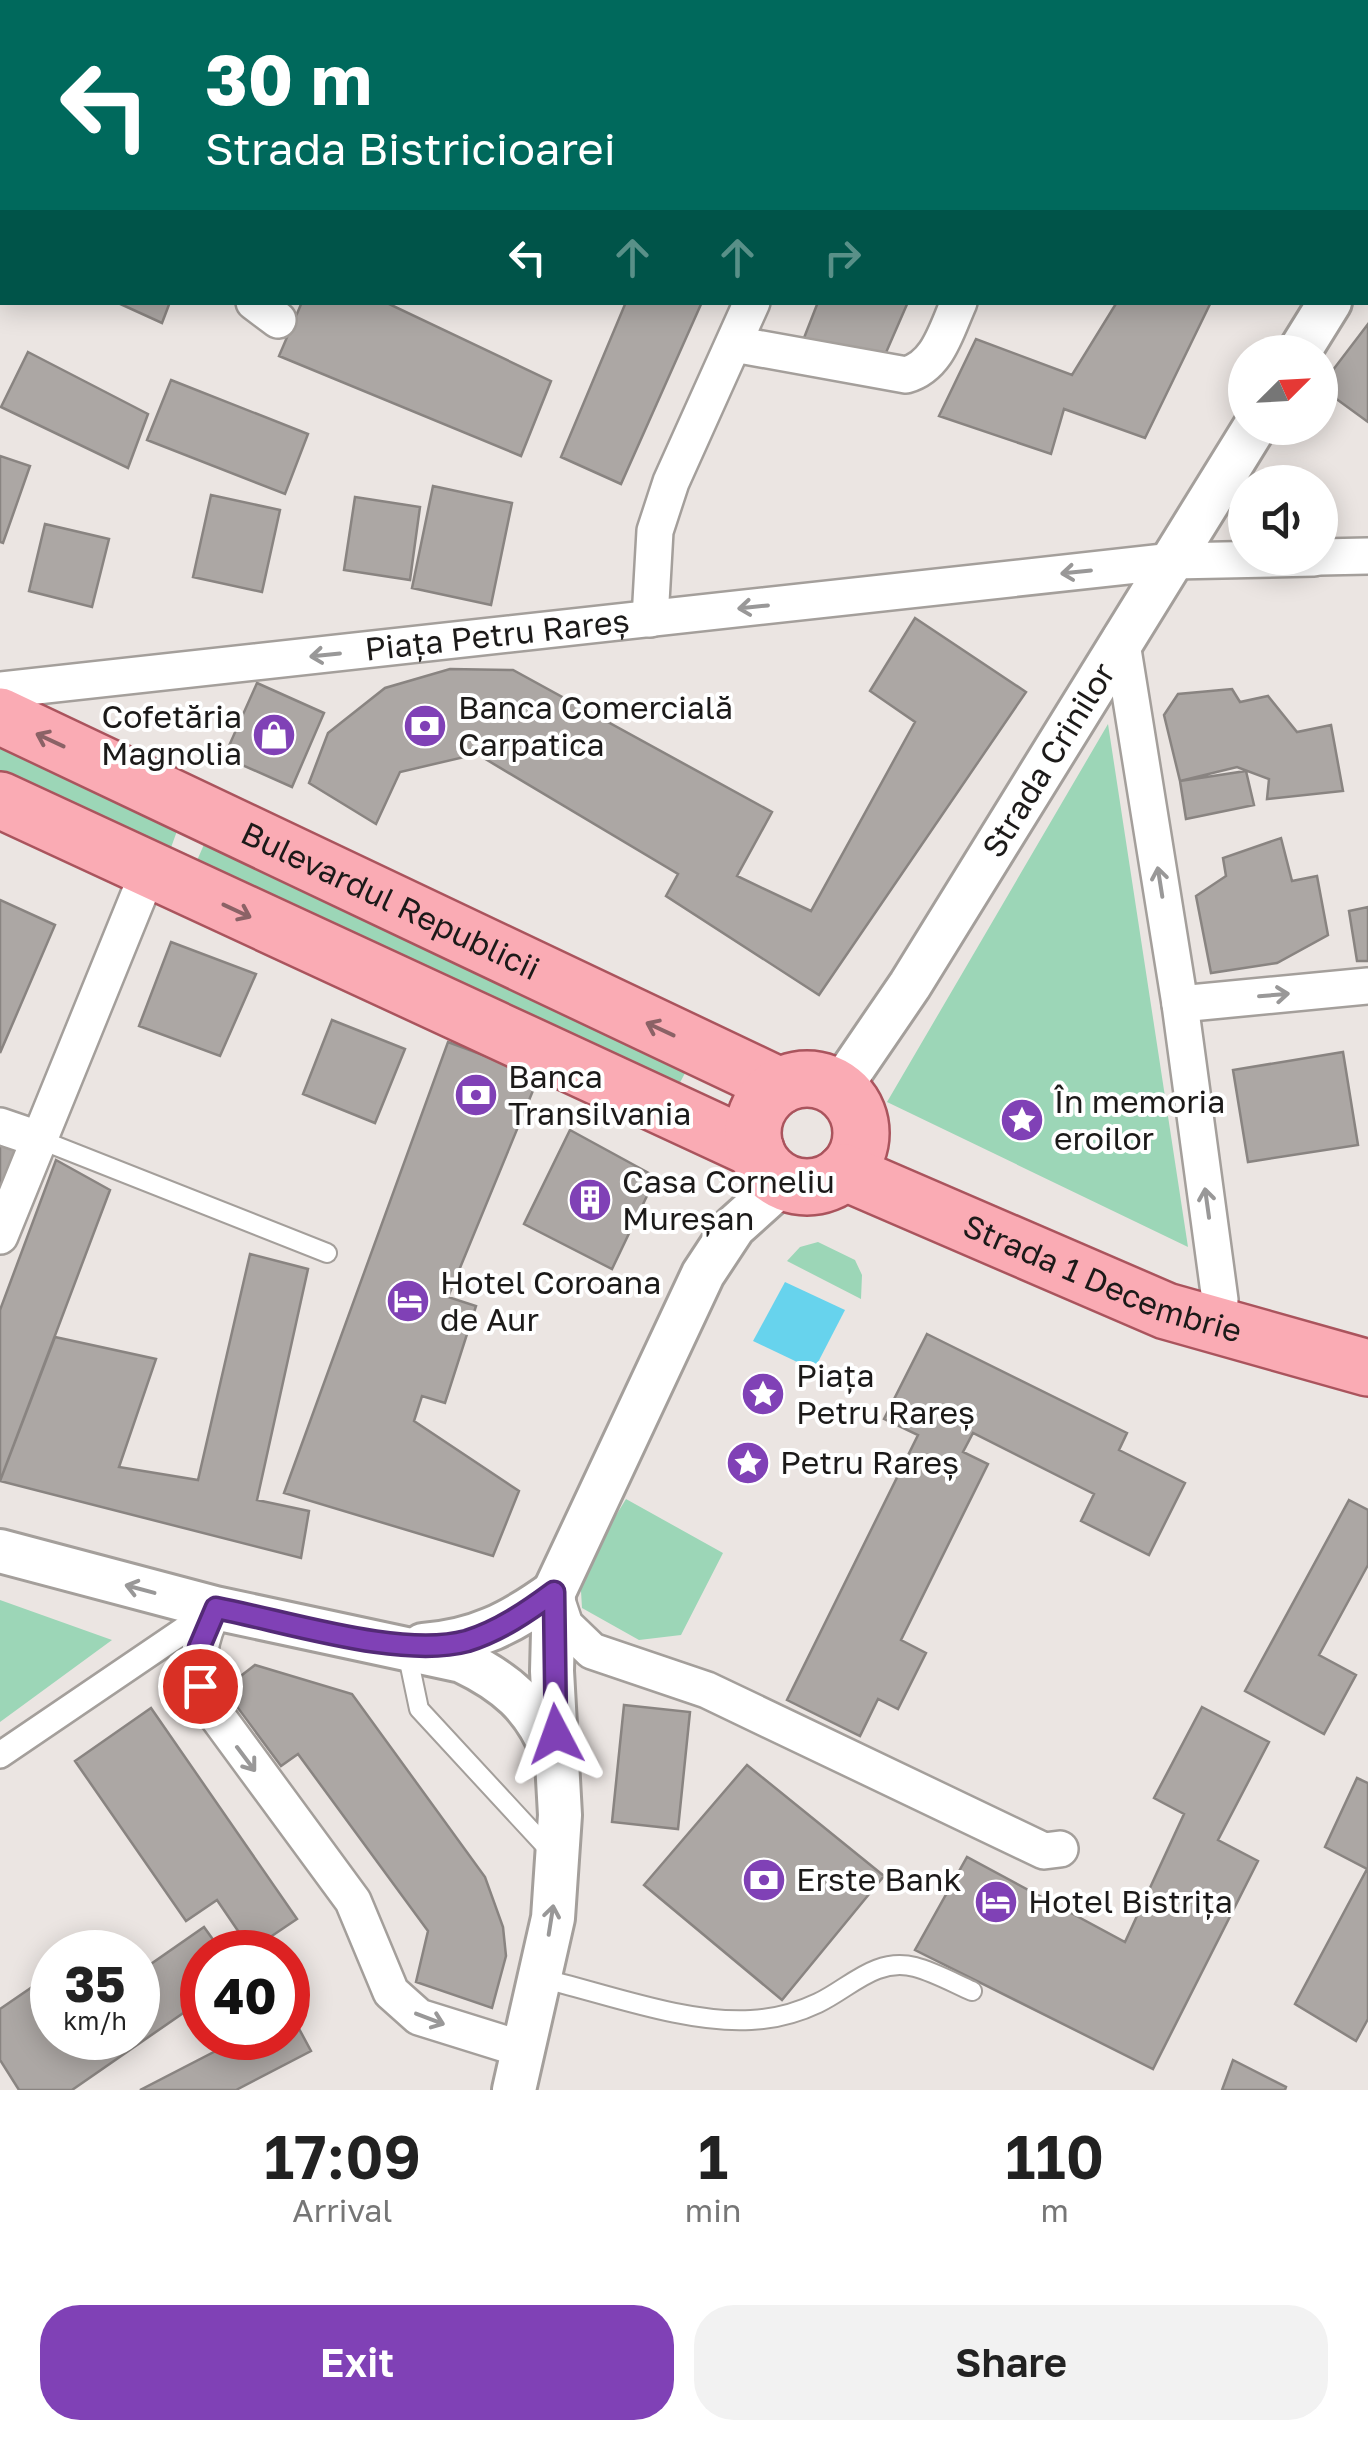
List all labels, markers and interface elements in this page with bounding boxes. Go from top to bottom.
text: 30 m [205,36,372,120]
icon: left [40,40,170,170]
text: Strada Bistricioarei [205,121,616,175]
icon: left [500,230,555,285]
icon: ahead [605,230,660,285]
icon: ahead [710,230,765,285]
icon: right [815,230,870,285]
north arrow [1228,335,1338,445]
map controls [1228,335,1338,575]
button: sound [1228,465,1338,575]
one-way arrow [1060,563,1092,582]
one-way arrow [737,598,769,617]
street label: Piața Petru Rareș [363,601,631,668]
one-way arrow [310,646,342,665]
street label: Strada Crinilor [974,656,1122,864]
place label: Banca Comercială Carpatica [458,688,733,763]
place label: Cofetăria Magnolia [101,697,242,772]
bank icon: Banca Comercială Carpatica [402,703,448,749]
shop icon: Cofetăria Magnolia [251,712,297,758]
one-way arrow [36,729,66,748]
street label: Bulevardul Republicii [236,813,546,987]
one-way arrow [1151,866,1169,898]
one-way arrow [222,903,252,921]
one-way arrow [1258,985,1290,1004]
one-way arrow [646,1019,676,1038]
place label: Banca Transilvania [508,1057,691,1132]
bank icon: Banca Transilvania [453,1072,499,1118]
place label: În memoria eroilor [1053,1082,1225,1157]
place icon: În memoria eroilor [999,1097,1045,1143]
place label: Casa Corneliu Mureșan [622,1162,835,1237]
building icon: Casa Corneliu Mureșan [567,1177,613,1223]
one-way arrow [1197,1188,1215,1220]
street label: Strada 1 Decembrie [958,1206,1246,1349]
place label: Hotel Coroana de Aur [440,1263,661,1338]
hotel icon: Hotel Coroana de Aur [385,1278,431,1324]
place label: Piața Petru Rareș [796,1356,975,1431]
place icon: Piața Petru Rareș [740,1371,786,1417]
place icon: Petru Rareș [725,1440,771,1486]
place label: Petru Rareș [780,1443,959,1481]
one-way arrow [125,1578,156,1597]
pin [158,1644,243,1729]
icon: arrive [173,1659,228,1714]
position arrow [504,1682,608,1786]
one-way arrow [236,1745,257,1772]
bank icon: Erste Bank [741,1857,787,1903]
place label: Erste Bank [796,1860,962,1898]
hotel icon: Hotel Bistrița [973,1879,1019,1925]
place label: Hotel Bistrița [1028,1882,1233,1920]
one-way arrow [543,1904,561,1937]
speed limit sign: 40 [180,1930,310,2060]
text: 35 [64,1953,125,2013]
text: km/h [63,2005,127,2036]
one-way arrow [413,2011,444,2029]
text: 17:09 [264,2120,421,2192]
text: 1 [698,2120,728,2192]
text: 110 [1005,2120,1104,2192]
text: Arrival [292,2191,393,2229]
text: min [685,2191,741,2229]
text: m [1041,2191,1069,2229]
button: Exit [40,2305,674,2420]
button: Share [694,2305,1328,2420]

